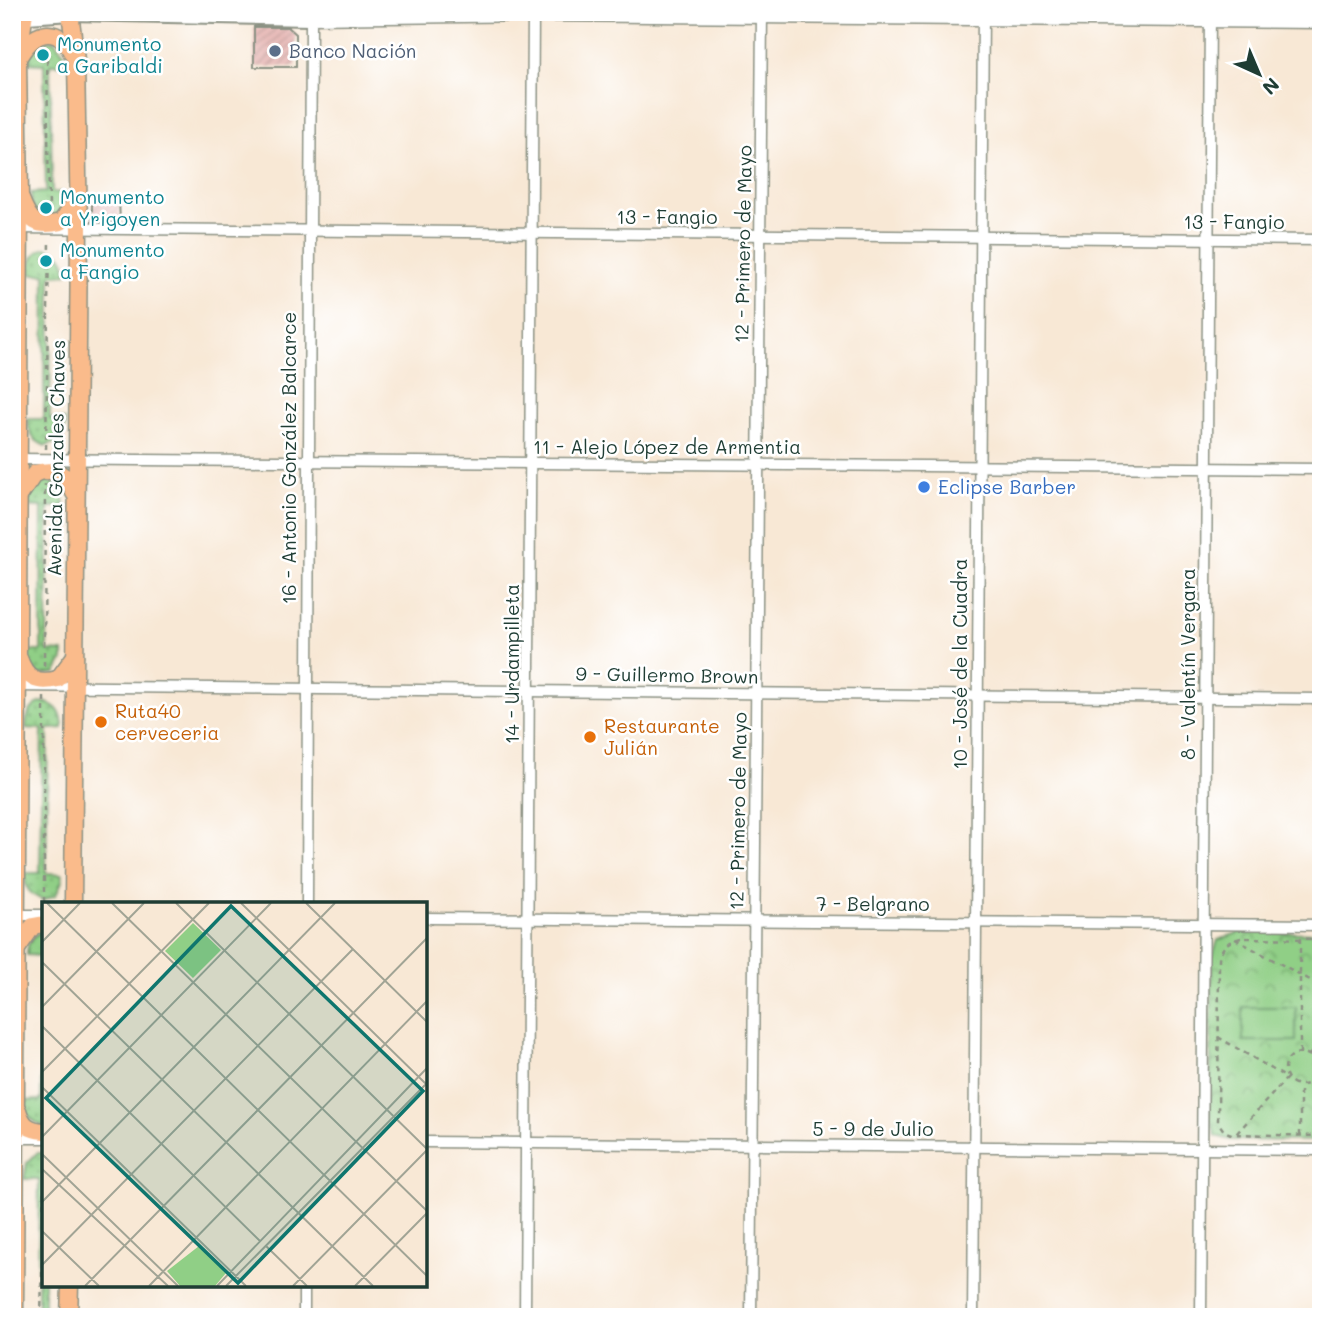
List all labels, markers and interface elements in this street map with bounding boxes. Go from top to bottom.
place label: Monumento a Garibaldi [57,31,163,78]
place label: Banco Nación [289,38,416,63]
north arrow [1224,38,1294,108]
marker: Banco Nación [267,43,283,59]
marker: Monumento a Garibaldi [35,47,51,63]
text: N [1257,73,1285,101]
street label: 12 - Primero de Mayo [728,145,757,343]
place label: Monumento a Yrigoyen [60,184,164,231]
marker: Monumento a Yrigoyen [38,200,54,216]
street label: 13 - Fangio [617,204,717,229]
street label: 13 - Fangio [1184,209,1284,234]
place label: Monumento a Fangio [60,237,164,284]
marker: Monumento a Fangio [38,253,54,269]
street label: 16 - Antonio González Balcarce [276,312,301,604]
street label: Avenida Gonzales Chaves [41,339,70,577]
street label: 11 - Alejo López de Armentia [533,434,801,459]
place label: Eclipse Barber [938,474,1076,499]
marker: Eclipse Barber [916,479,932,495]
street label: 10 - José de la Cuadra [947,559,972,769]
street label: 8 - Valentín Vergara [1175,568,1200,760]
street label: 14 - Urdampilleta [499,584,524,744]
street label: 9 - Guillermo Brown [575,660,759,689]
place label: Ruta40 cerveceria [115,698,219,745]
street label: 12 - Primero de Mayo [723,712,752,910]
place label: Restaurante Julián [604,713,720,760]
marker: Ruta40 cerveceria [93,714,109,730]
marker: Restaurante Julián [582,729,598,745]
street label: 7 - Belgrano [816,891,930,916]
inset map [42,902,427,1287]
street label: 5 - 9 de Julio [812,1116,934,1141]

